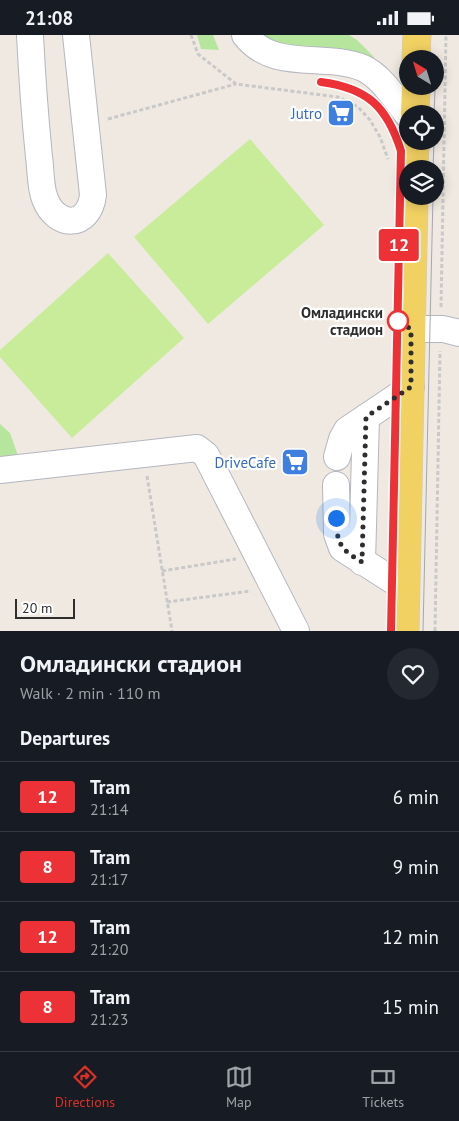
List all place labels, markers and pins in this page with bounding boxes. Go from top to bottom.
supermarket icon: Jutro [326,98,356,128]
place label: Jutro [290,104,322,123]
place label: Омладински стадион [301,303,383,339]
marker: Омладински стадион [387,310,409,332]
supermarket icon: DriveCafe [280,447,310,477]
place label: DriveCafe [214,453,276,472]

